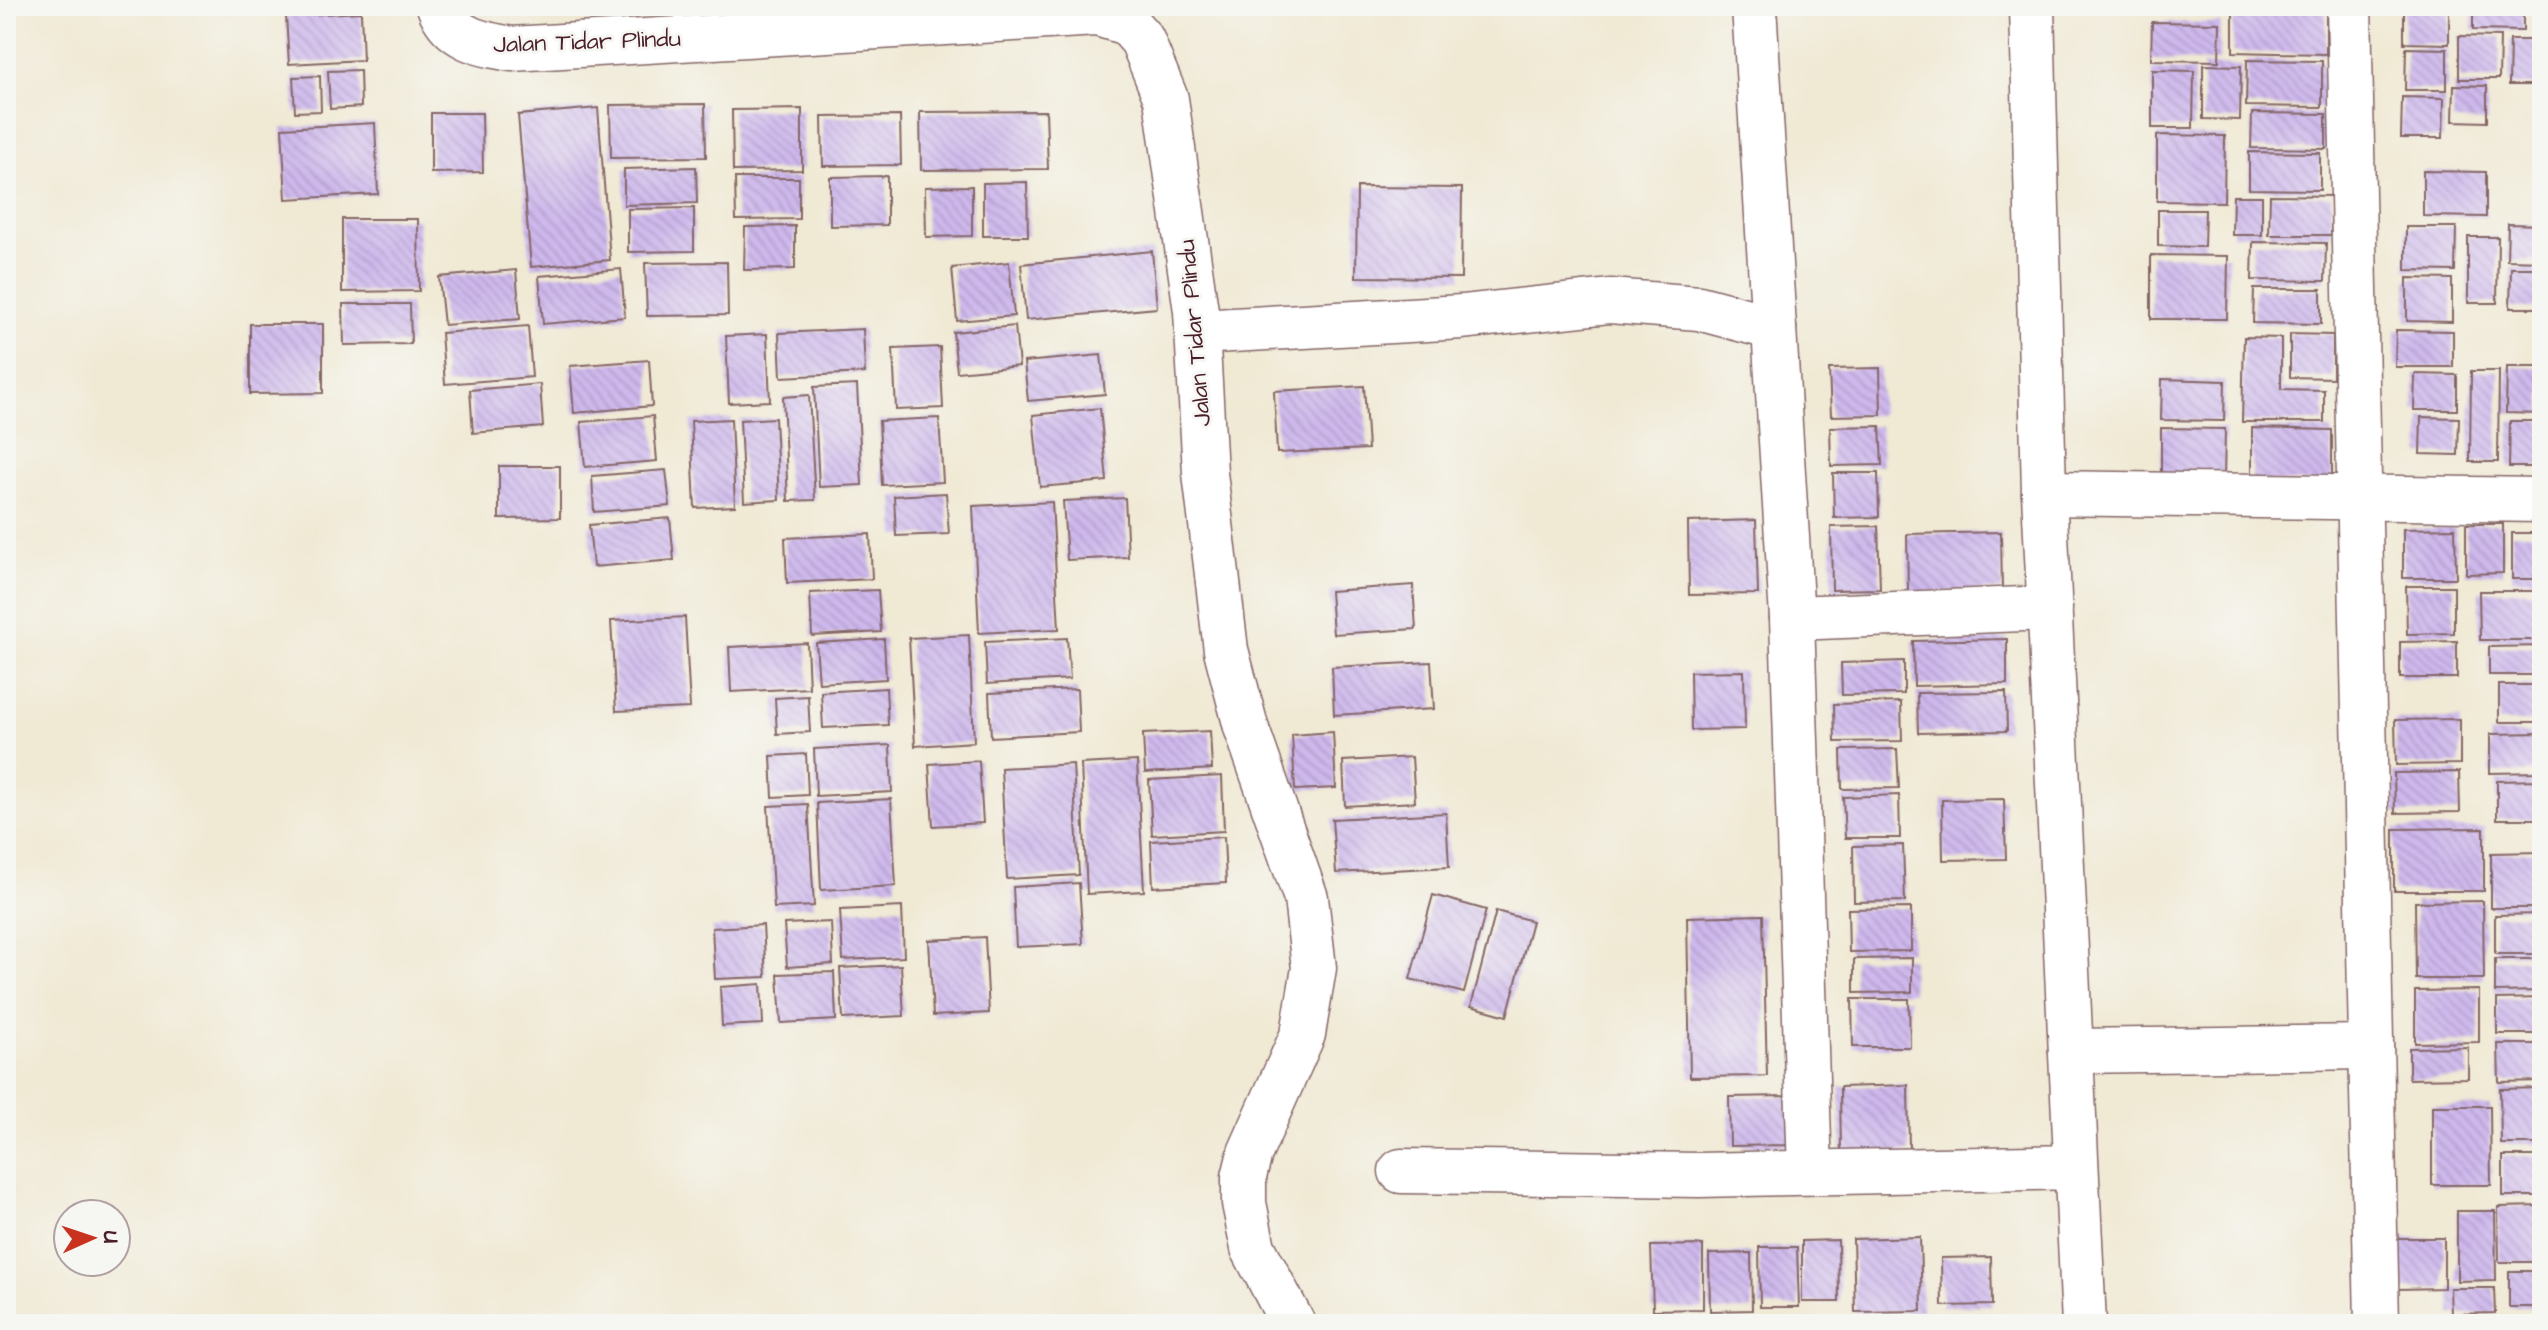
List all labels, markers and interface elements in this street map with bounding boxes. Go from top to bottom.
street label: Jalan Tidar Plindu [493,22,681,62]
street label: Jalan Tidar Plindu [1170,238,1220,428]
north arrow [52,1198,132,1278]
text: U [95,1230,126,1244]

